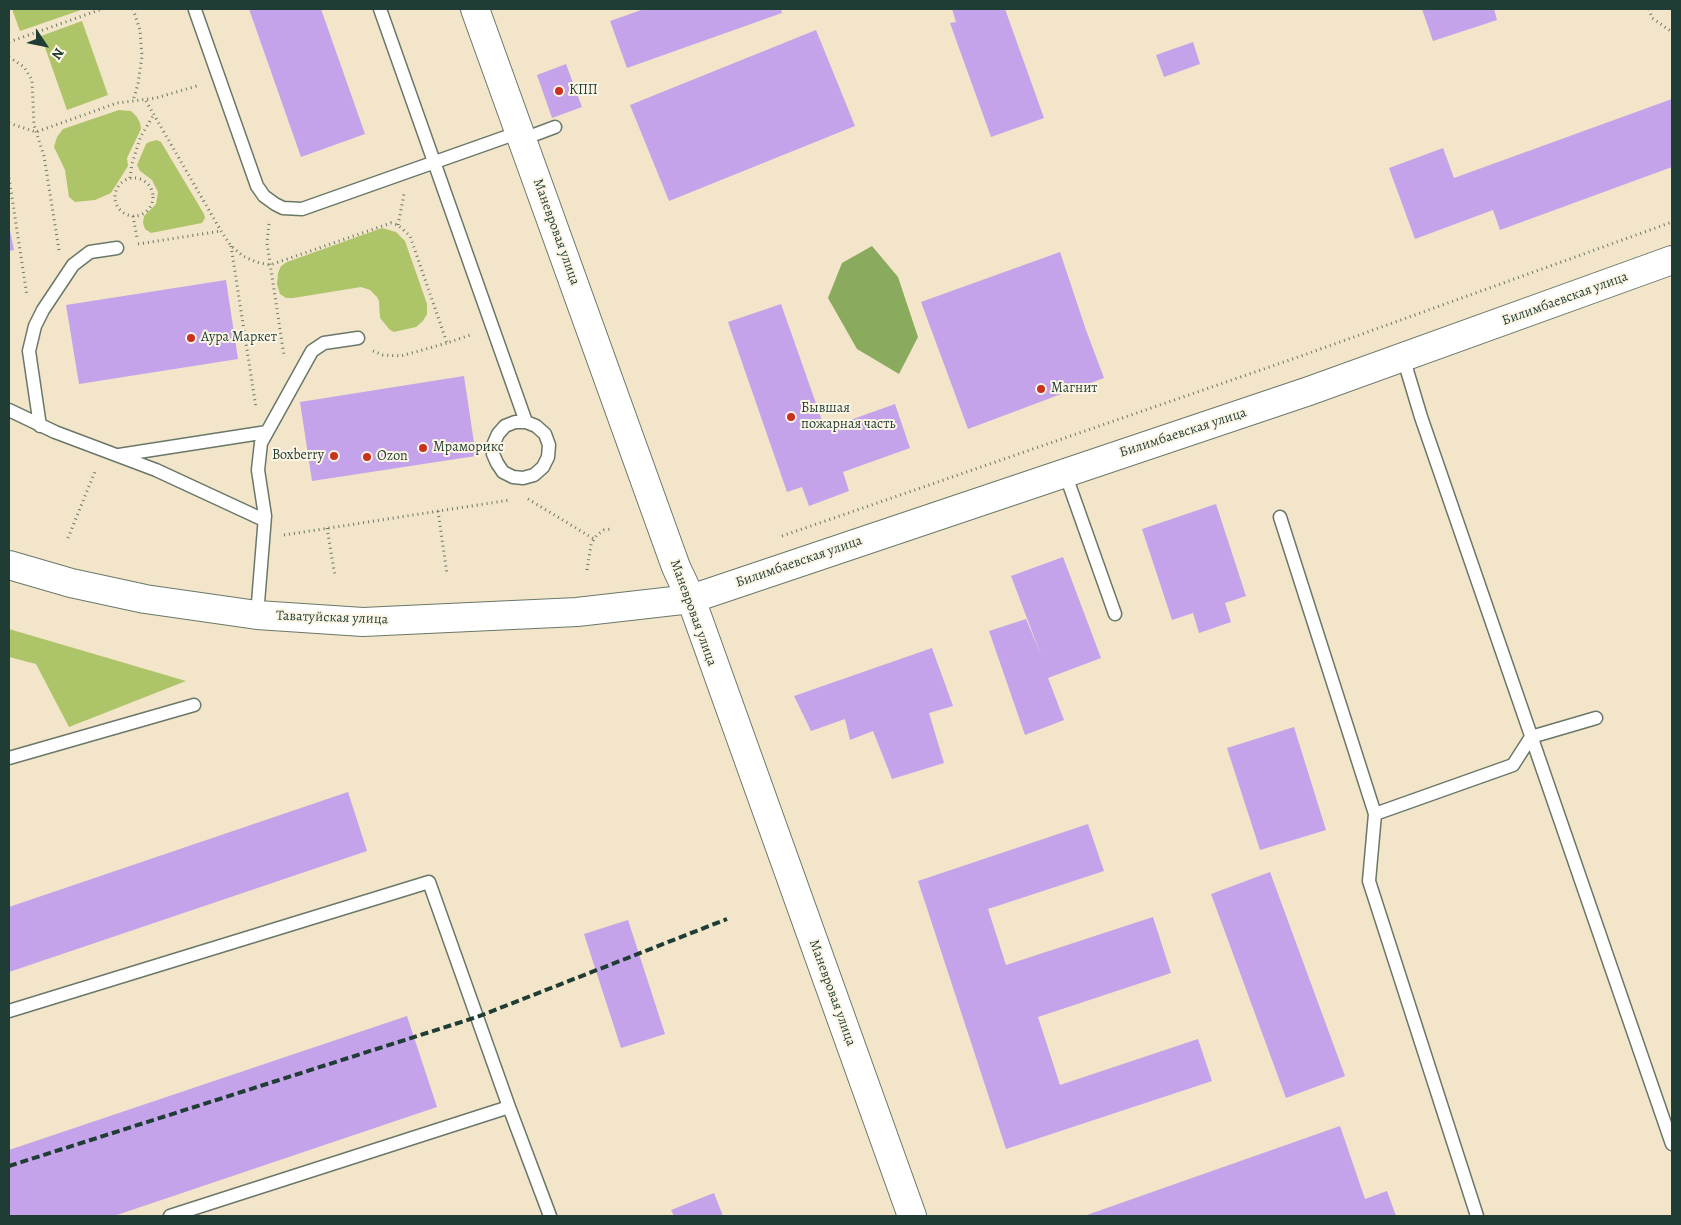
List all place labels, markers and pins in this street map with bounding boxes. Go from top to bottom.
place label: КПП [569,83,598,99]
marker: КПП [553,85,565,97]
place label: Аура Маркет [201,330,277,346]
marker: Аура Маркет [185,332,197,344]
place label: Магнит [1051,381,1098,397]
marker: Магнит [1035,383,1047,395]
place label: Бывшая пожарная часть [801,401,896,434]
marker: Бывшая пожарная часть [785,411,797,423]
place label: Мраморикс [433,440,504,456]
marker: Мраморикс [417,442,429,454]
place label: Boxberry [272,448,324,464]
place label: Ozon [377,449,408,465]
marker: Boxberry [328,450,340,462]
marker: Ozon [361,451,373,463]

